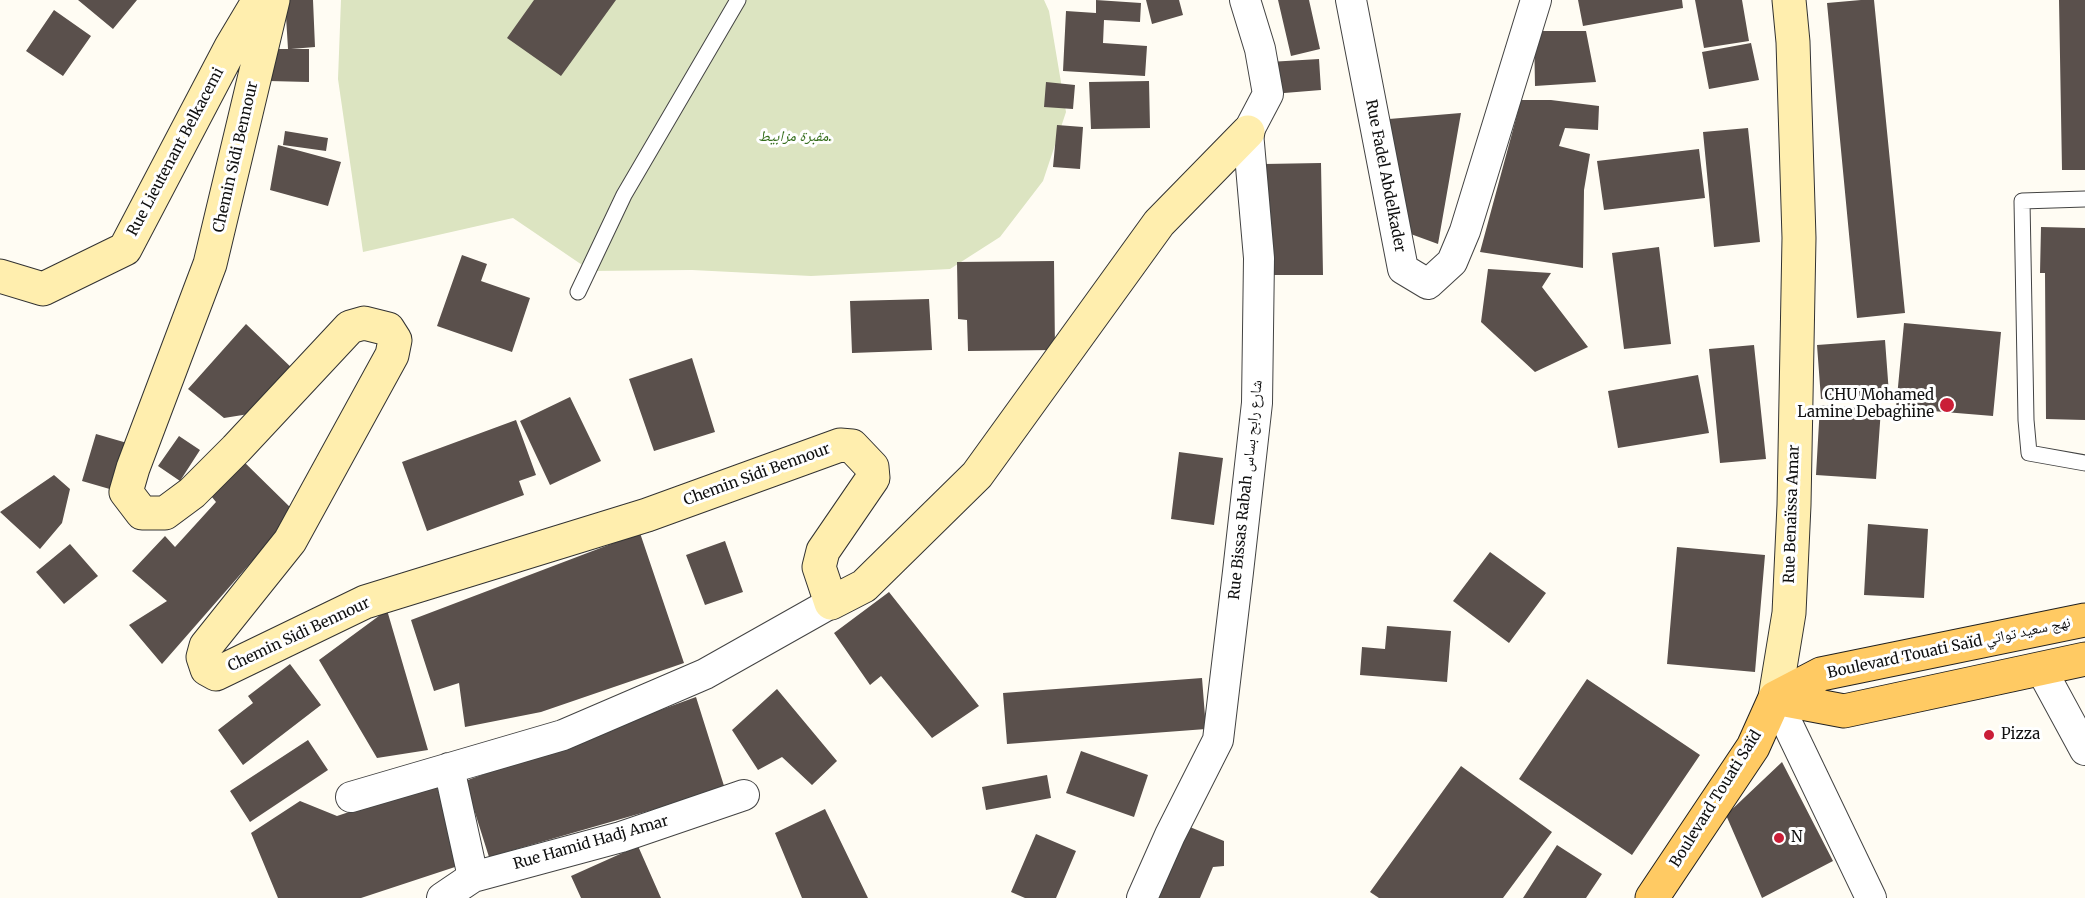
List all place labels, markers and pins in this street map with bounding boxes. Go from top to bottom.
place label: CHU Mohamed Lamine Debaghine [1797,387,1934,422]
marker: CHU Mohamed Lamine Debaghine [1938,396,1956,414]
place label: Pizza [2001,726,2040,744]
marker: Pizza [1982,728,1996,742]
place label: N [1791,829,1803,847]
marker: N [1772,831,1786,845]

